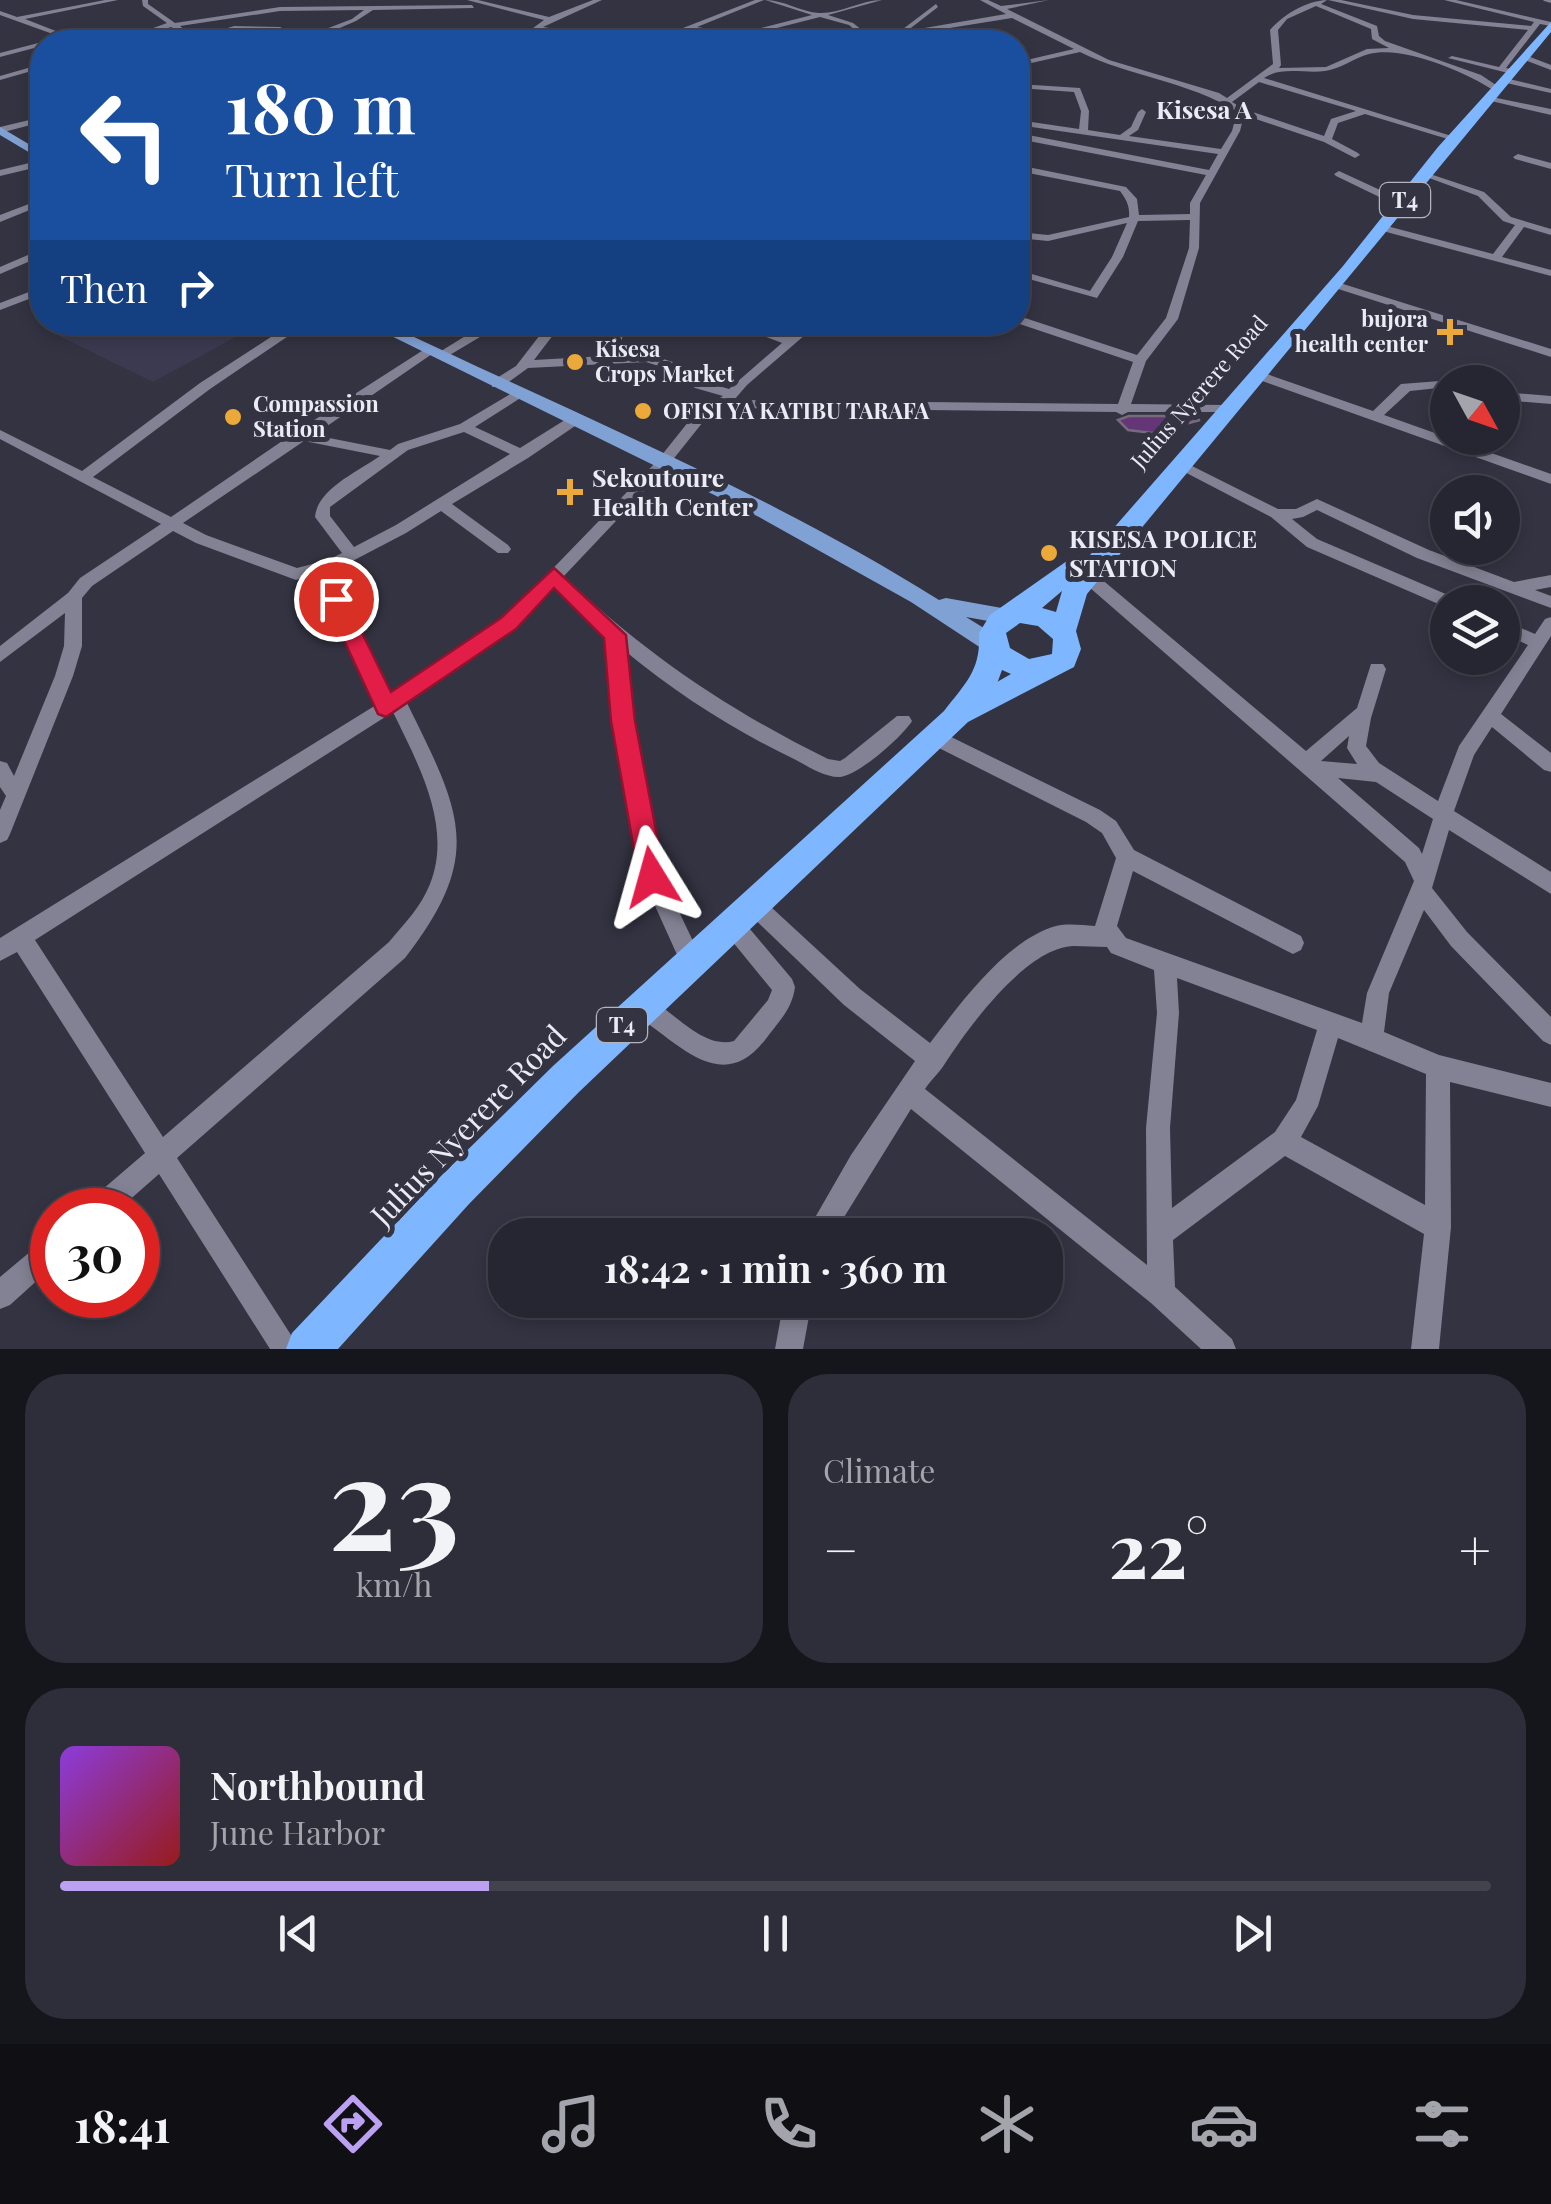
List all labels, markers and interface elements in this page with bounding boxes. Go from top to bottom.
text: 180 m [225,58,416,152]
icon: left [60,70,190,200]
district label: Kisesa A [1156,92,1252,125]
text: Turn left [225,148,399,208]
road number: T4 [1380,183,1430,217]
icon: right [168,260,223,315]
text: Then [60,262,148,313]
place label: bujora health center [1295,303,1429,358]
street label: Julius Nyerere Road [1123,308,1273,475]
marker: bujora health center [1437,319,1463,345]
place label: Kisesa Crops Market [595,333,734,388]
marker: Kisesa Crops Market [564,351,586,373]
north arrow [1430,365,1520,455]
map controls [1430,365,1520,675]
place label: Compassion Station [253,388,379,443]
place label: OFISI YA KATIBU TARAFA [663,395,930,425]
marker: OFISI YA KATIBU TARAFA [632,400,654,422]
marker: Compassion Station [222,406,244,428]
place label: Sekoutoure Health Center [592,460,753,522]
button: sound [1430,475,1520,565]
marker: Sekoutoure Health Center [557,479,583,505]
place label: KISESA POLICE STATION [1069,521,1257,583]
marker: KISESA POLICE STATION [1038,542,1060,564]
pin [294,557,379,642]
icon: arrive [309,572,364,627]
button: layers [1430,585,1520,675]
position arrow [600,825,704,929]
road number: T4 [597,1008,647,1042]
street label: Julius Nyerere Road [360,1015,574,1235]
speed limit sign: 30 [30,1188,160,1318]
text: 18:42 · 1 min · 360 m [604,1242,947,1293]
text: 23 [328,1410,460,1584]
text: Climate [823,1448,935,1491]
text: 22° [1109,1497,1209,1597]
text: − [823,1511,859,1585]
text: + [1459,1511,1491,1585]
text: km/h [356,1562,432,1605]
text: Northbound [210,1759,425,1810]
text: June Harbor [210,1810,385,1853]
icon: previous [271,1906,326,1961]
icon: pause [748,1906,803,1961]
icon: next [1225,1906,1280,1961]
icon: directions [318,2089,388,2159]
icon: music [536,2089,606,2159]
icon: phone [754,2089,824,2159]
icon: climate [972,2089,1042,2159]
icon: car [1189,2089,1259,2159]
icon: filters [1407,2089,1477,2159]
text: 18:41 [74,2094,170,2154]

